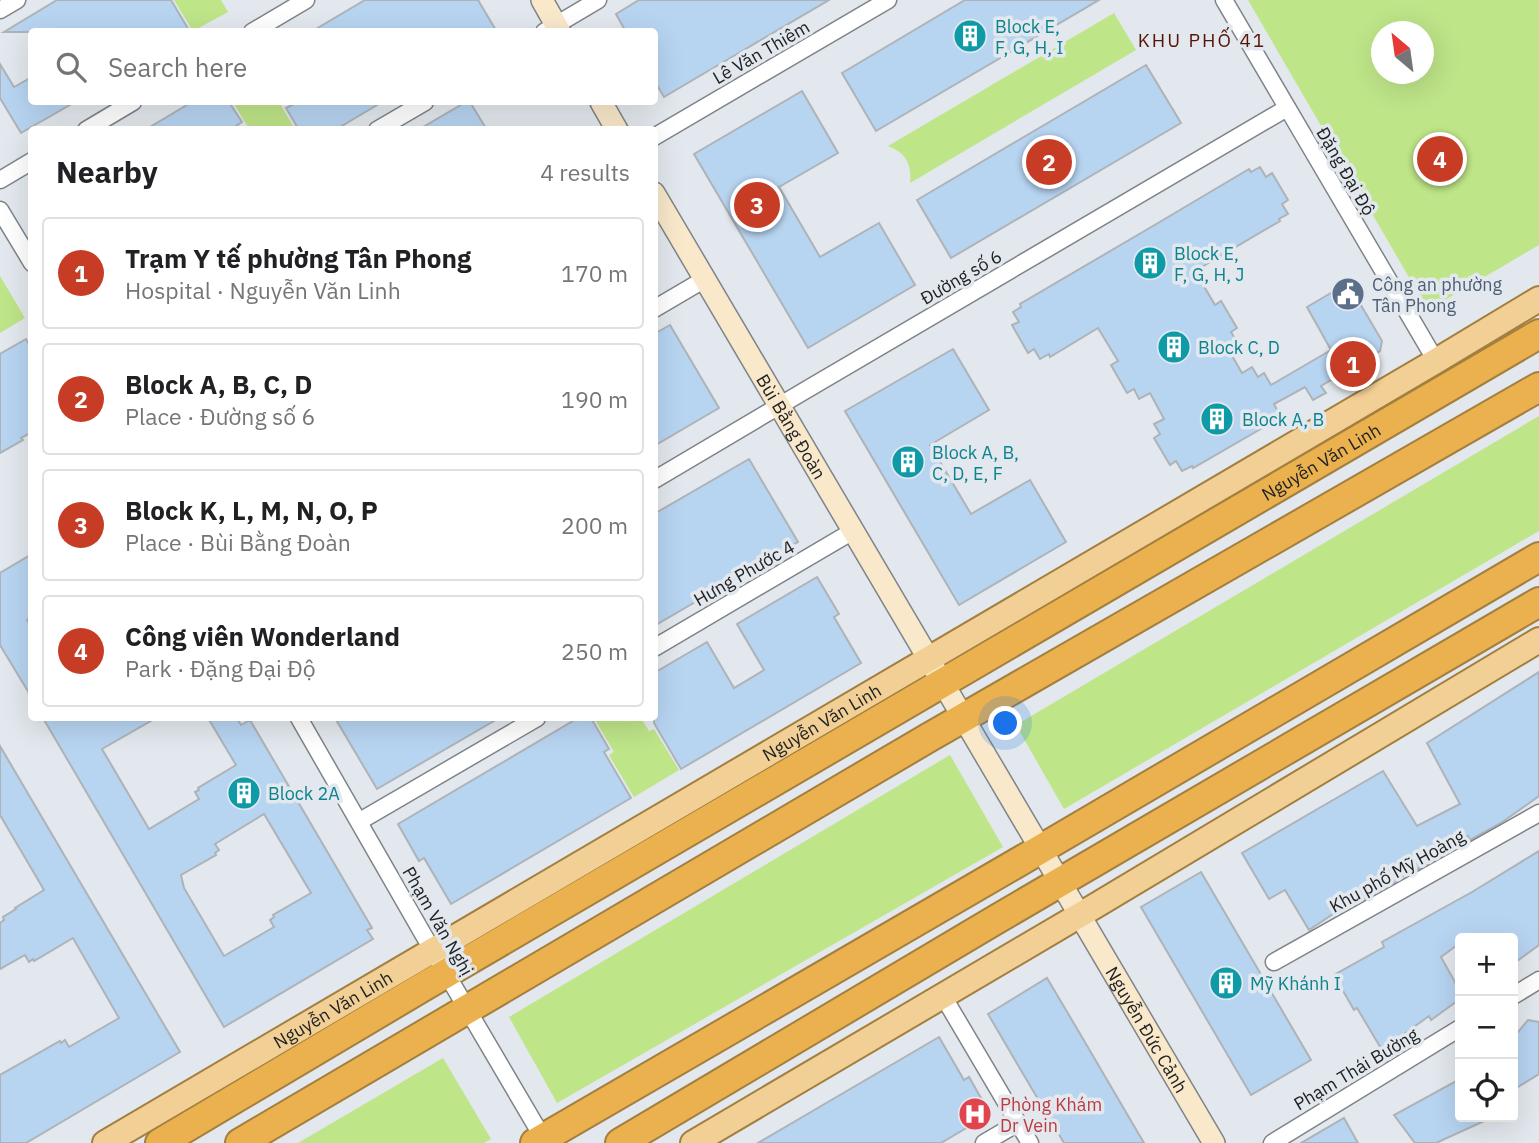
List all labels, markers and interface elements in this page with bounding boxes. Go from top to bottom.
street label: Lê Văn Thiêm [708,15,814,89]
place label: Block E, F, G, H, I [995,15,1064,59]
building icon: Block E, F, G, H, I [951,17,989,55]
north arrow [1371,21,1434,84]
district label: KHU PHỐ 41 [1138,26,1266,52]
search box [28,28,658,105]
icon: search [52,48,90,86]
text: Search here [108,50,247,84]
street label: Đặng Đại Độ [1311,123,1381,219]
pin: 4 [1417,133,1463,185]
pin: 2 [1026,136,1072,188]
text: Nearby [56,152,158,191]
text: 4 results [540,157,630,187]
pin: 3 [734,179,780,231]
text: Trạm Y tế phường Tân Phong [125,241,471,275]
place label: Block E, F, G, H, J [1174,242,1244,286]
street label: Đường số 6 [916,244,1006,310]
building icon: Block E, F, G, H, J [1131,244,1169,282]
text: 1 [74,258,88,288]
text: 170 m [561,258,628,288]
place label: Công an phường Tân Phong [1372,273,1503,317]
text: Hospital · Nguyễn Văn Linh [125,275,401,305]
public building icon: Công an phường Tân Phong [1329,275,1367,313]
building icon: Block C, D [1155,328,1193,366]
place label: Block C, D [1198,336,1280,359]
pin: 1 [1330,338,1376,390]
text: Block A, B, C, D [125,367,312,401]
street label: Bùi Bằng Đoàn [752,370,832,483]
text: 2 [74,384,88,414]
text: 190 m [561,384,628,414]
building icon: Block A, B [1198,400,1236,438]
text: Place · Đường số 6 [125,401,315,431]
place label: Block A, B [1242,408,1324,431]
street label: Nguyễn Văn Linh [1257,418,1385,505]
place label: Block A, B, C, D, E, F [932,441,1019,485]
building icon: Block A, B, C, D, E, F [889,443,927,481]
text: Block K, L, M, N, O, P [125,493,378,527]
text: 3 [74,510,88,540]
text: 200 m [561,510,628,540]
text: Place · Bùi Bằng Đoàn [125,527,351,557]
street label: Hưng Phước 4 [690,535,799,611]
text: Công viên Wonderland [125,619,400,653]
text: 4 [74,636,88,666]
text: 250 m [561,636,628,666]
text: Park · Đặng Đại Độ [125,653,316,683]
street label: Nguyễn Văn Linh [758,678,885,766]
your location [988,706,1022,740]
building icon: Block 2A [225,774,263,812]
place label: Block 2A [268,782,340,805]
street label: Khu phố Mỹ Hoàng [1325,824,1469,918]
street label: Phạm Văn Nghị [397,862,479,980]
map controls [1455,933,1518,1122]
button: + [1455,933,1518,996]
street label: Nguyễn Đức Cảnh [1101,962,1193,1097]
building icon: Mỹ Khánh I [1207,964,1245,1002]
street label: Nguyễn Văn Linh [269,965,396,1053]
place label: Mỹ Khánh I [1250,972,1341,995]
button: − [1455,996,1518,1059]
street label: Phạm Thái Bường [1289,1022,1423,1115]
button: locate [1455,1059,1518,1122]
place label: Phòng Khám Dr Vein [1000,1093,1102,1137]
hospital icon: Phòng Khám Dr Vein [956,1095,994,1133]

